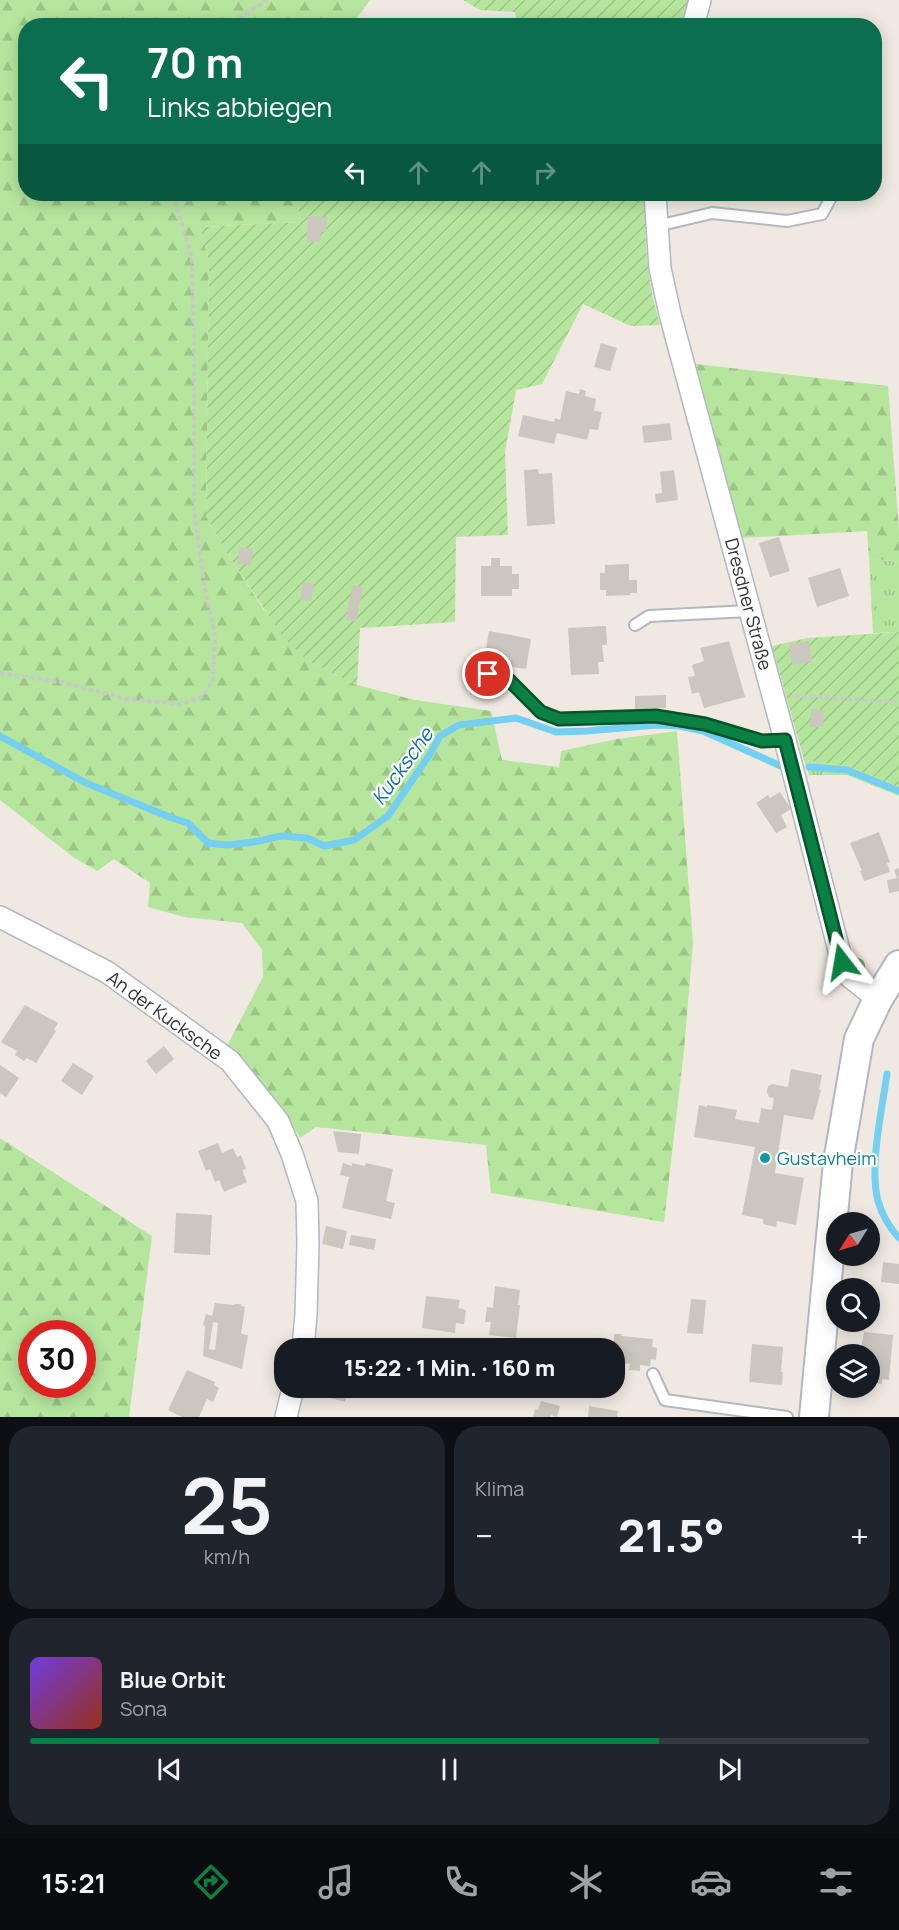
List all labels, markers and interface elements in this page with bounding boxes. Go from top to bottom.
text: 70 m [147,33,243,91]
icon: left [48,42,126,120]
text: Links abbiegen [147,88,332,125]
icon: left [339,156,372,189]
icon: ahead [402,156,435,189]
icon: ahead [465,156,498,189]
icon: right [528,156,561,189]
street label: Dresdner Straße [720,535,778,673]
pin [462,648,513,699]
icon: arrive [471,657,504,690]
water label: Kucksche [365,721,440,810]
position arrow [810,930,874,994]
street label: An der Kucksche [103,965,227,1065]
place label: Gustavheim [777,1146,877,1170]
marker: Gustavheim [758,1151,772,1165]
north arrow [826,1212,880,1266]
map controls [826,1212,880,1398]
button: search [826,1278,880,1332]
speed limit sign: 30 [18,1320,96,1398]
button: layers [826,1344,880,1398]
text: 15:22 · 1 Min. · 160 m [344,1353,555,1383]
text: 25 [181,1451,273,1557]
text: Klima [475,1475,524,1502]
text: 21.5° [618,1504,725,1566]
text: − [475,1513,493,1558]
text: + [850,1513,869,1558]
text: km/h [204,1543,250,1570]
text: Blue Orbit [120,1665,226,1695]
text: Sona [120,1695,167,1722]
icon: previous [153,1753,186,1786]
icon: pause [433,1753,466,1786]
icon: next [713,1753,746,1786]
icon: directions [190,1861,232,1903]
icon: music [315,1861,357,1903]
icon: phone [440,1861,482,1903]
icon: climate [565,1861,607,1903]
icon: car [690,1861,732,1903]
icon: filters [815,1861,857,1903]
text: 15:21 [42,1864,106,1901]

